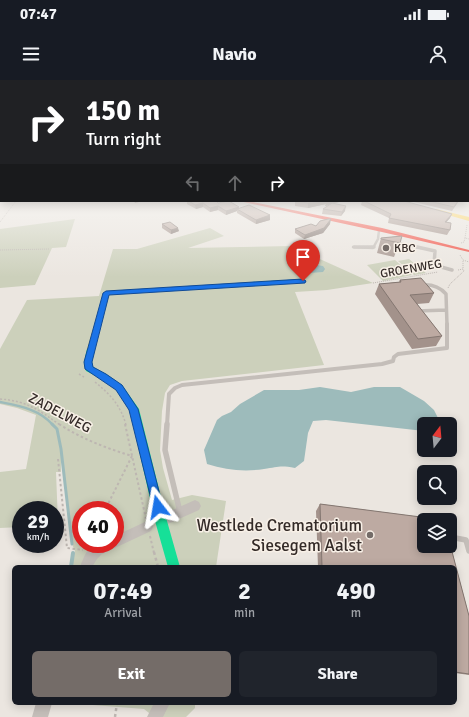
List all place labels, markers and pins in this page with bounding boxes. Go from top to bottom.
pin [286,240,320,281]
place label: KBC [394,241,416,256]
marker: KBC [381,243,391,253]
place label: Westlede Crematorium Siesegem Aalst [196,515,362,556]
marker: Westlede Crematorium Siesegem Aalst [365,530,375,540]

